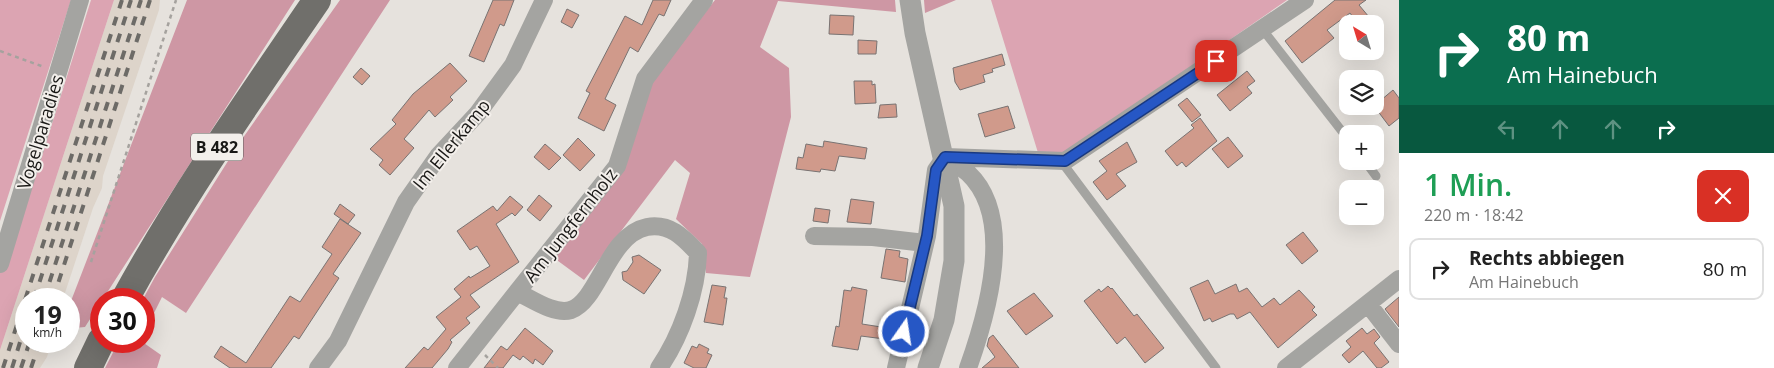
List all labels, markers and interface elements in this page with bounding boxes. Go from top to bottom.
text: 80 m [1507,14,1590,61]
north arrow [1339,15,1384,60]
map controls [1339,15,1384,225]
icon: right [1424,20,1489,85]
pin [1195,40,1237,82]
icon: arrive [1202,47,1230,75]
text: Am Hainebuch [1507,59,1658,89]
button: layers [1339,70,1384,115]
street label: Vogelparadies [11,72,69,192]
street label: Im Ellerkamp [407,94,495,194]
icon: left [1493,115,1521,143]
icon: ahead [1546,115,1574,143]
icon: ahead [1599,115,1627,143]
icon: right [1652,115,1680,143]
button: + [1339,125,1384,170]
road number: B 482 [191,134,243,160]
street label: Am Jungfernholz [518,163,622,287]
text: 1 Min. [1424,164,1512,205]
button: close [1697,170,1749,222]
button: − [1339,180,1384,225]
text: 220 m · 18:42 [1424,204,1524,226]
text: Rechts abbiegen [1469,245,1625,271]
icon: right [1426,255,1454,283]
text: 80 m [1703,256,1747,282]
text: Am Hainebuch [1469,271,1579,293]
speed limit sign: 30 [90,288,155,353]
text: 19 [33,297,62,331]
position arrow [877,305,929,357]
text: km/h [33,324,62,341]

